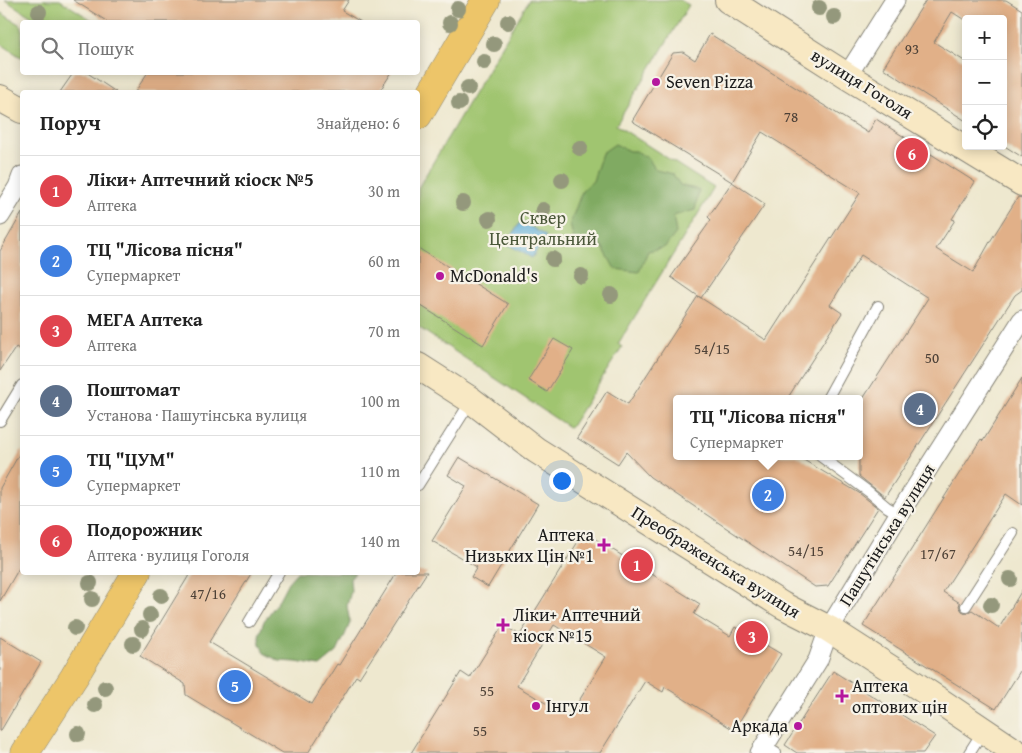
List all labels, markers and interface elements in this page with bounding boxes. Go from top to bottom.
map controls [962,15,1007,150]
button: + [962,15,1007,60]
search box [20,20,420,75]
icon: search [38,34,66,62]
text: Пошук [78,34,134,62]
house number: 93 [905,38,919,59]
street label: вулиця Гоголя [806,41,918,126]
button: − [962,60,1007,105]
place label: Seven Pizza [666,68,754,95]
marker: Seven Pizza [650,76,662,88]
button: locate [962,105,1007,150]
house number: 78 [784,106,798,127]
text: Поруч [40,107,101,138]
text: Знайдено: 6 [317,111,400,135]
pin: 6 [896,135,928,173]
text: Ліки+ Аптечний кіоск №5 [87,165,314,193]
text: 1 [52,179,60,203]
text: 30 m [368,179,400,203]
text: Аптека [87,193,137,217]
park label: Сквер Центральний [489,204,597,252]
text: ТЦ "Лісова пісня" [87,235,243,263]
text: 2 [52,249,60,273]
text: 60 m [368,249,400,273]
place label: McDonald's [450,262,538,289]
text: Супермаркет [87,263,180,287]
marker: McDonald's [434,270,446,282]
text: МЕГА Аптека [87,305,203,333]
text: 3 [52,319,60,343]
text: 70 m [368,319,400,343]
text: Аптека [87,333,137,357]
house number: 54/15 [694,338,730,359]
house number: 50 [925,347,939,368]
text: Поштомат [87,375,180,403]
text: 4 [52,389,60,413]
text: 100 m [360,389,400,413]
pin: 4 [904,390,936,428]
popup [673,395,863,460]
text: ТЦ "Лісова пісня" [690,402,846,430]
text: Установа · Пашутінська вулиця [87,403,307,427]
text: Супермаркет [690,430,783,454]
text: ТЦ "ЦУМ" [87,445,175,473]
street label: Пашутінська вулиця [832,458,941,611]
text: 5 [52,459,60,483]
text: 110 m [360,459,400,483]
your location [549,468,575,494]
text: Супермаркет [87,473,180,497]
pin: 2 [752,476,784,514]
street label: Преображенська вулиця [626,498,806,625]
text: Подорожник [87,515,202,543]
place label: Аптека Низьких Цін №1 [465,521,594,569]
text: 6 [52,529,60,553]
text: 140 m [360,529,400,553]
marker: Аптека Низьких Цін №1 [598,539,610,551]
house number: 54/15 [788,540,824,561]
text: Аптека · вулиця Гоголя [87,543,249,567]
house number: 17/67 [920,543,956,564]
pin: 1 [621,546,653,584]
house number: 47/16 [190,583,226,604]
place label: Ліки+ Аптечний кіоск №15 [513,601,641,649]
pin: 3 [736,618,768,656]
marker: Ліки+ Аптечний кіоск №15 [497,619,509,631]
pin: 5 [219,667,251,705]
place label: Аптека оптових цін [852,672,948,720]
house number: 55 [480,680,494,701]
marker: Аптека оптових цін [836,690,848,702]
place label: Інгул [546,692,589,719]
marker: Інгул [530,700,542,712]
place label: Аркада [731,712,788,739]
house number: 55 [473,720,487,741]
marker: Аркада [792,720,804,732]

